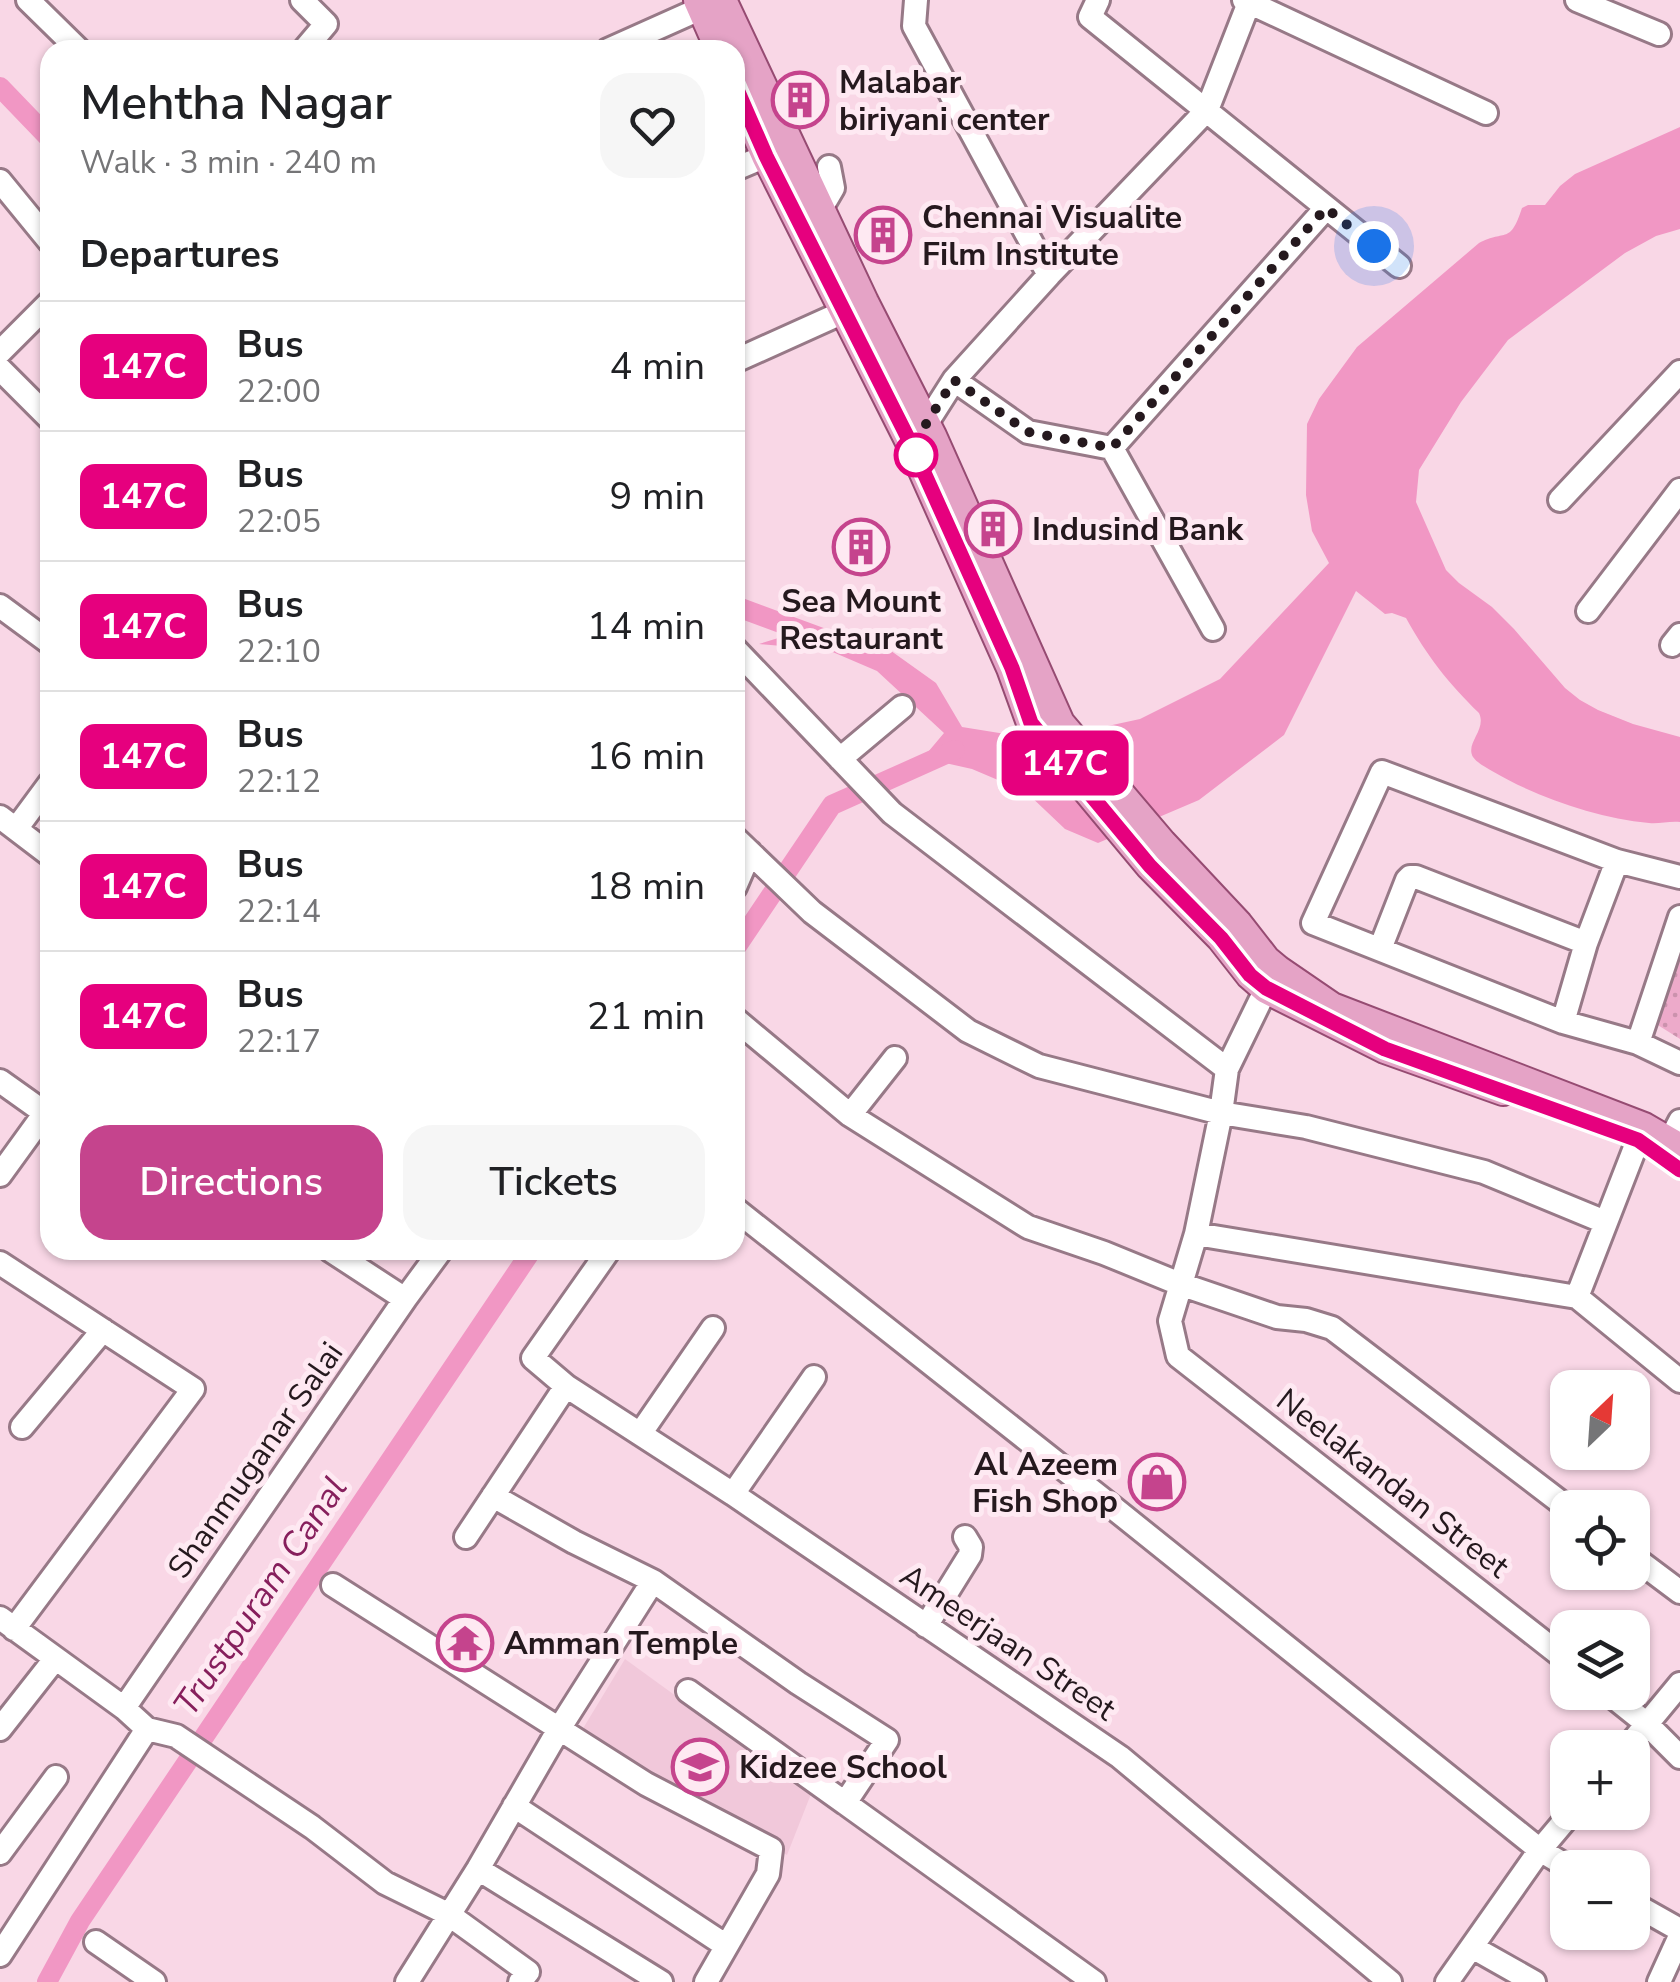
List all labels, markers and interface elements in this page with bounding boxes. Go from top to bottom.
place label: Malabar biriyani center [839,61,1050,141]
text: Mehtha Nagar [80,70,392,136]
building icon: Malabar biriyani center [770,70,830,130]
button: heart [600,73,705,178]
text: Walk · 3 min · 240 m [80,141,377,184]
place label: Chennai Visualite Film Institute [922,196,1182,276]
building icon: Chennai Visualite Film Institute [853,205,913,265]
your location [1349,221,1399,271]
text: Departures [80,229,279,280]
text: Bus [237,319,303,370]
text: 4 min [610,341,705,392]
text: 147C [100,343,187,390]
text: 22:00 [237,370,321,413]
unlabelled marker [895,434,937,476]
text: Bus [237,449,303,500]
text: 9 min [610,471,705,522]
text: 147C [100,473,187,520]
building icon: Indusind Bank [963,499,1023,559]
text: 22:05 [237,500,321,543]
place label: Indusind Bank [1032,508,1244,551]
building icon: Sea Mount Restaurant [831,517,891,577]
text: Bus [237,579,303,630]
place label: Sea Mount Restaurant [779,580,943,660]
text: 14 min [587,601,705,652]
text: 147C [100,603,187,650]
text: 22:10 [237,630,321,673]
text: Bus [237,709,303,760]
line badge: 147C [995,730,1135,796]
text: 16 min [587,731,705,782]
text: 147C [100,733,187,780]
text: 147C [1022,740,1108,787]
text: 22:12 [237,760,321,803]
text: Bus [237,839,303,890]
text: 18 min [587,861,705,912]
text: 147C [100,863,187,910]
text: 22:14 [237,890,321,933]
text: Bus [237,969,303,1020]
text: 21 min [587,991,705,1042]
text: 147C [100,993,187,1040]
text: 22:17 [237,1020,321,1063]
button: Directions [80,1125,383,1240]
button: Tickets [403,1125,705,1240]
street label: Shanmuganar Salai [158,1334,353,1587]
north arrow [1550,1370,1650,1470]
map controls [1550,1370,1650,1950]
street label: Neelakandan Street [1267,1379,1519,1588]
place label: Al Azeem Fish Shop [972,1443,1118,1523]
shop icon: Al Azeem Fish Shop [1127,1452,1187,1512]
water label: Trustpuram Canal [163,1467,358,1725]
button: locate [1550,1490,1650,1590]
street label: Ameerjaan Street [891,1554,1125,1731]
button: layers [1550,1610,1650,1710]
temple icon: Amman Temple [435,1613,495,1673]
place label: Amman Temple [504,1622,738,1665]
button: + [1550,1730,1650,1830]
school or university icon: Kidzee School [670,1737,730,1797]
place label: Kidzee School [739,1746,947,1789]
button: − [1550,1850,1650,1950]

